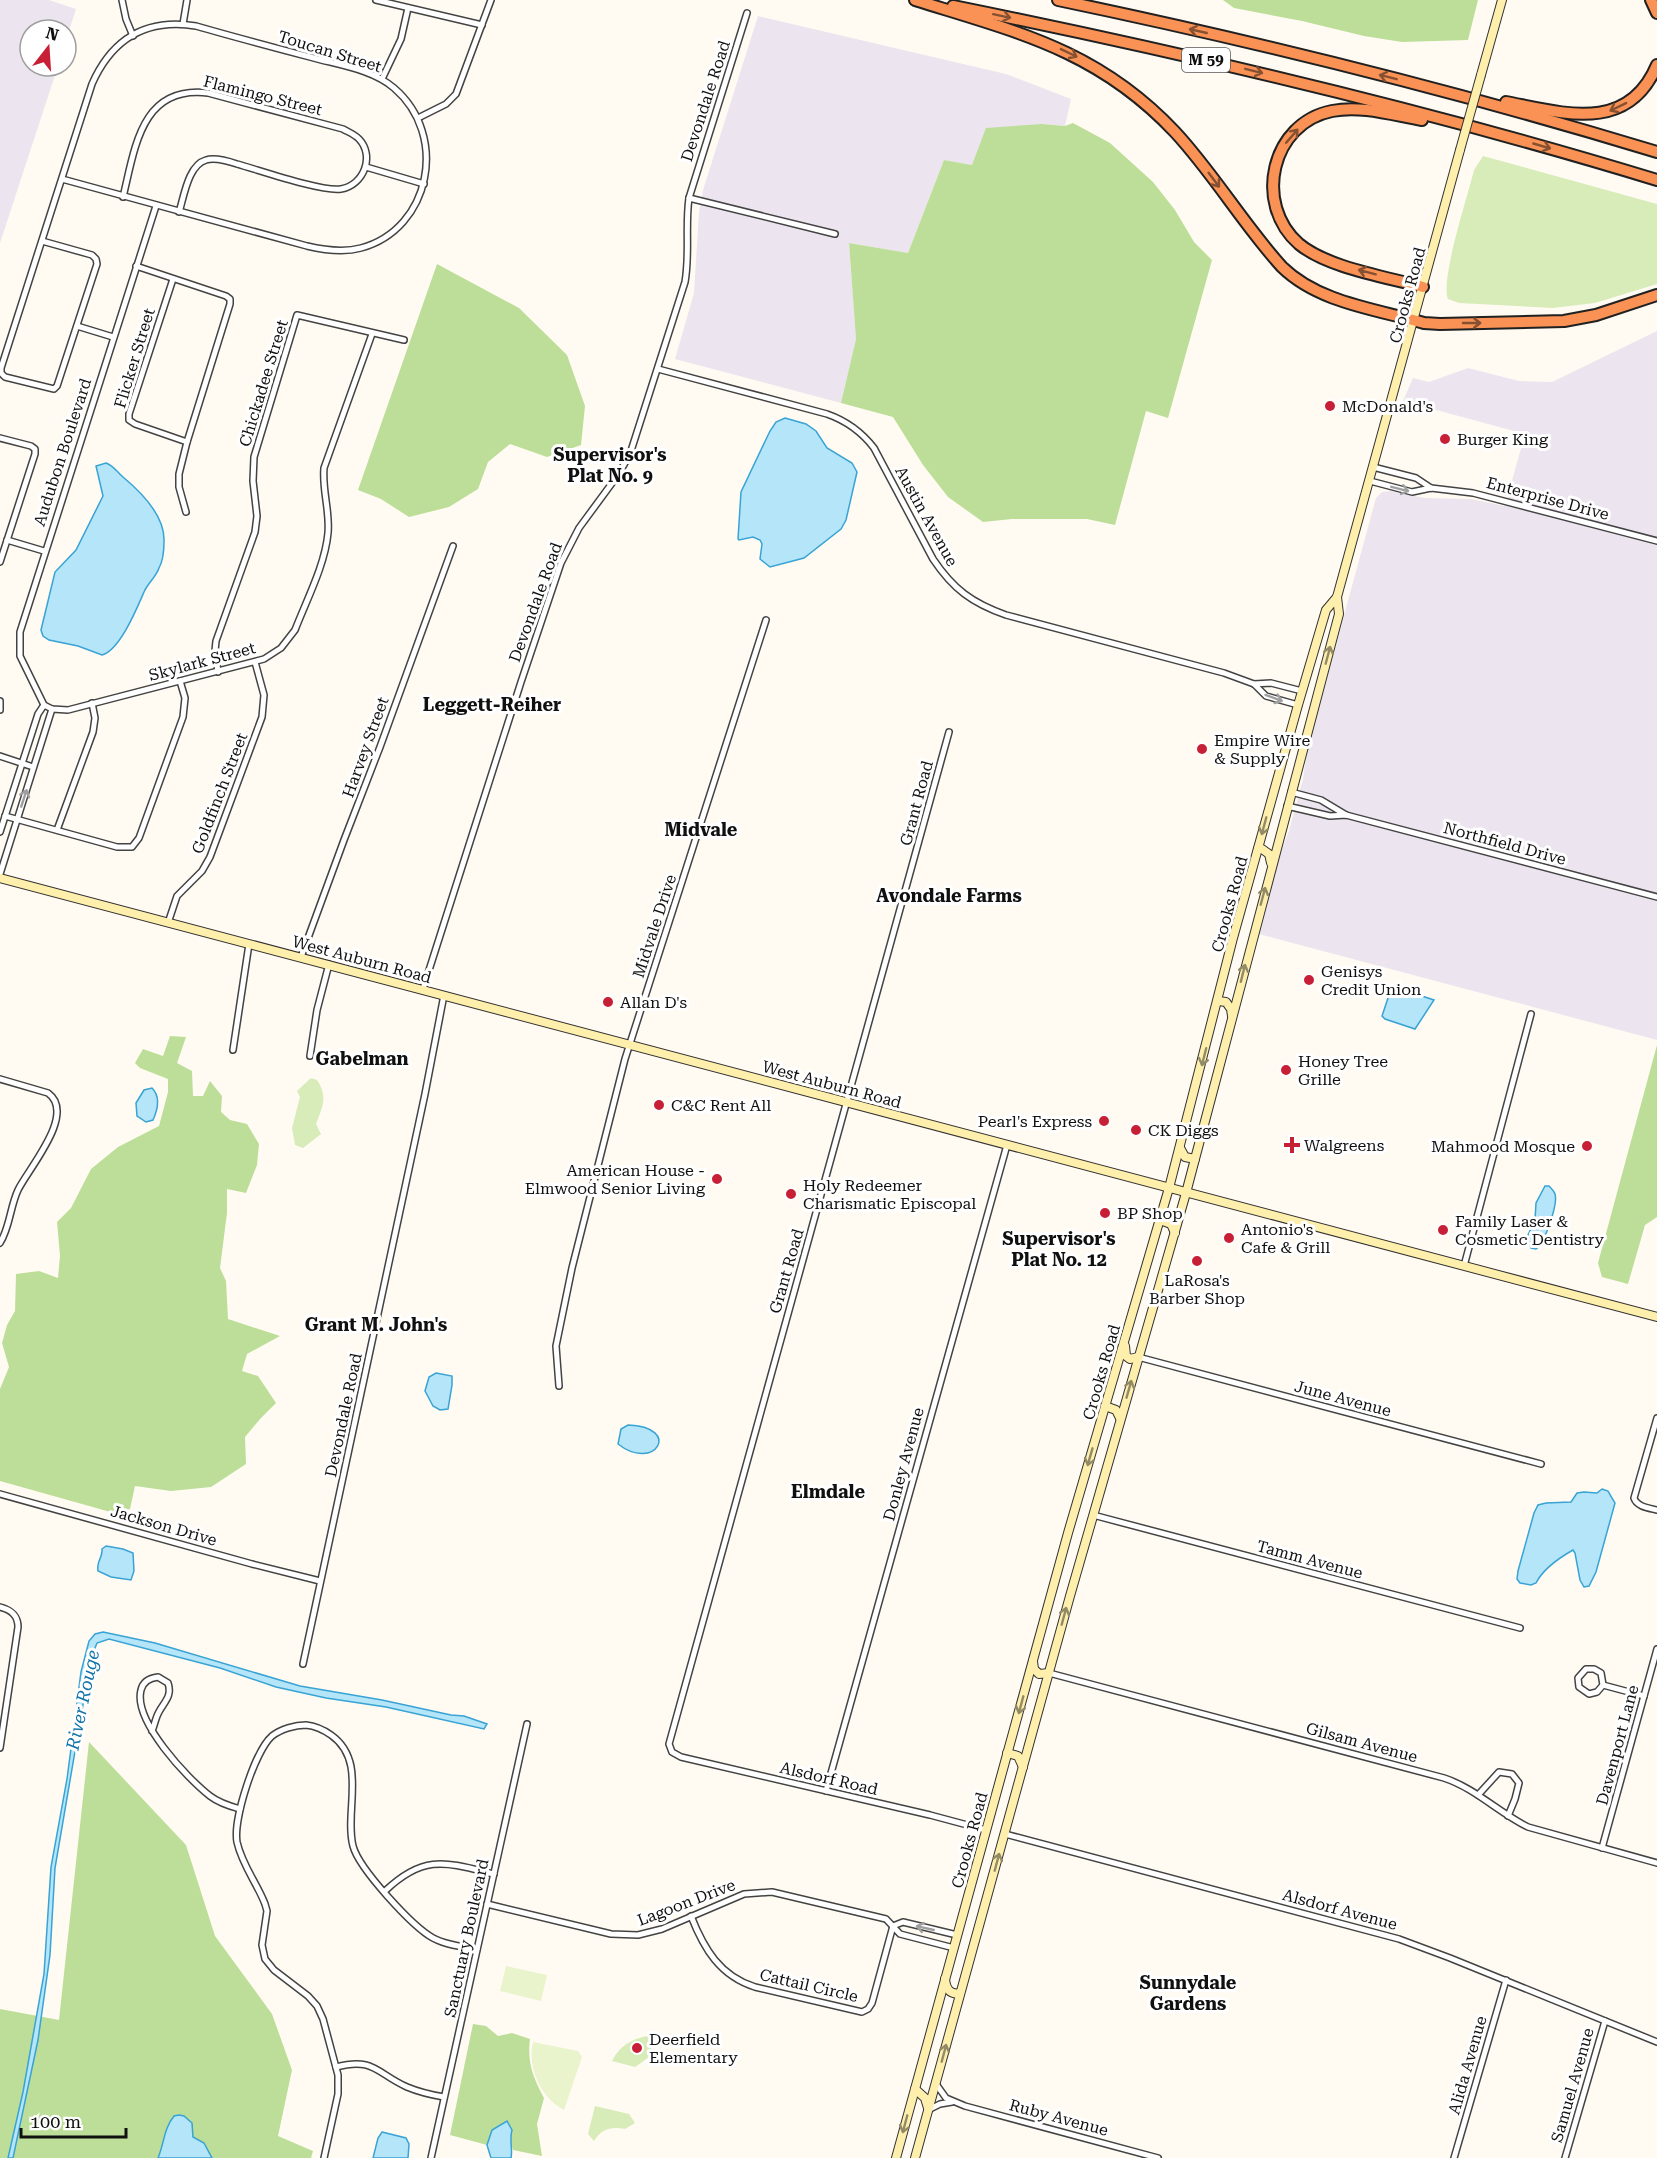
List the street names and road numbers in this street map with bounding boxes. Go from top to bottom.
street label: Toucan Street [276,27,384,76]
street label: Devondale Road [677,38,734,164]
road number: M 59 [1182,48,1230,72]
street label: Flamingo Street [202,72,324,119]
street label: Crooks Road [1386,245,1429,345]
street label: Flicker Street [110,306,159,410]
street label: Chickadee Street [235,317,292,449]
street label: Audubon Boulevard [30,376,95,528]
street label: Austin Avenue [891,463,962,570]
street label: Enterprise Drive [1485,473,1611,524]
street label: Devondale Road [505,540,566,665]
street label: Skylark Street [147,638,258,685]
street label: Harvey Street [338,694,392,800]
street label: Goldfinch Street [188,730,251,856]
street label: Grant Road [896,759,937,848]
street label: Northfield Drive [1442,818,1568,869]
street label: Crooks Road [1208,854,1251,954]
street label: Midvale Drive [629,872,680,980]
street label: West Auburn Road [290,932,434,987]
street label: West Auburn Road [760,1057,904,1112]
street label: Grant Road [765,1227,808,1316]
street label: Crooks Road [1079,1322,1124,1422]
street label: Devondale Road [321,1351,366,1479]
street label: June Avenue [1292,1376,1393,1421]
street label: Donley Avenue [879,1405,928,1523]
street label: Jackson Drive [109,1501,219,1550]
street label: Tamm Avenue [1255,1536,1365,1583]
street label: Davenport Lane [1592,1683,1643,1807]
street label: Gilsam Avenue [1304,1718,1420,1767]
street label: Alsdorf Road [778,1758,880,1799]
street label: Crooks Road [948,1790,991,1890]
street label: Sanctuary Boulevard [440,1857,493,2019]
street label: Lagoon Drive [635,1875,738,1930]
street label: Alsdorf Avenue [1280,1885,1400,1934]
street label: Cattail Circle [758,1965,860,2006]
street label: Alida Avenue [1444,2013,1491,2117]
street label: Samuel Avenue [1547,2026,1598,2145]
street label: Ruby Avenue [1007,2095,1111,2140]

